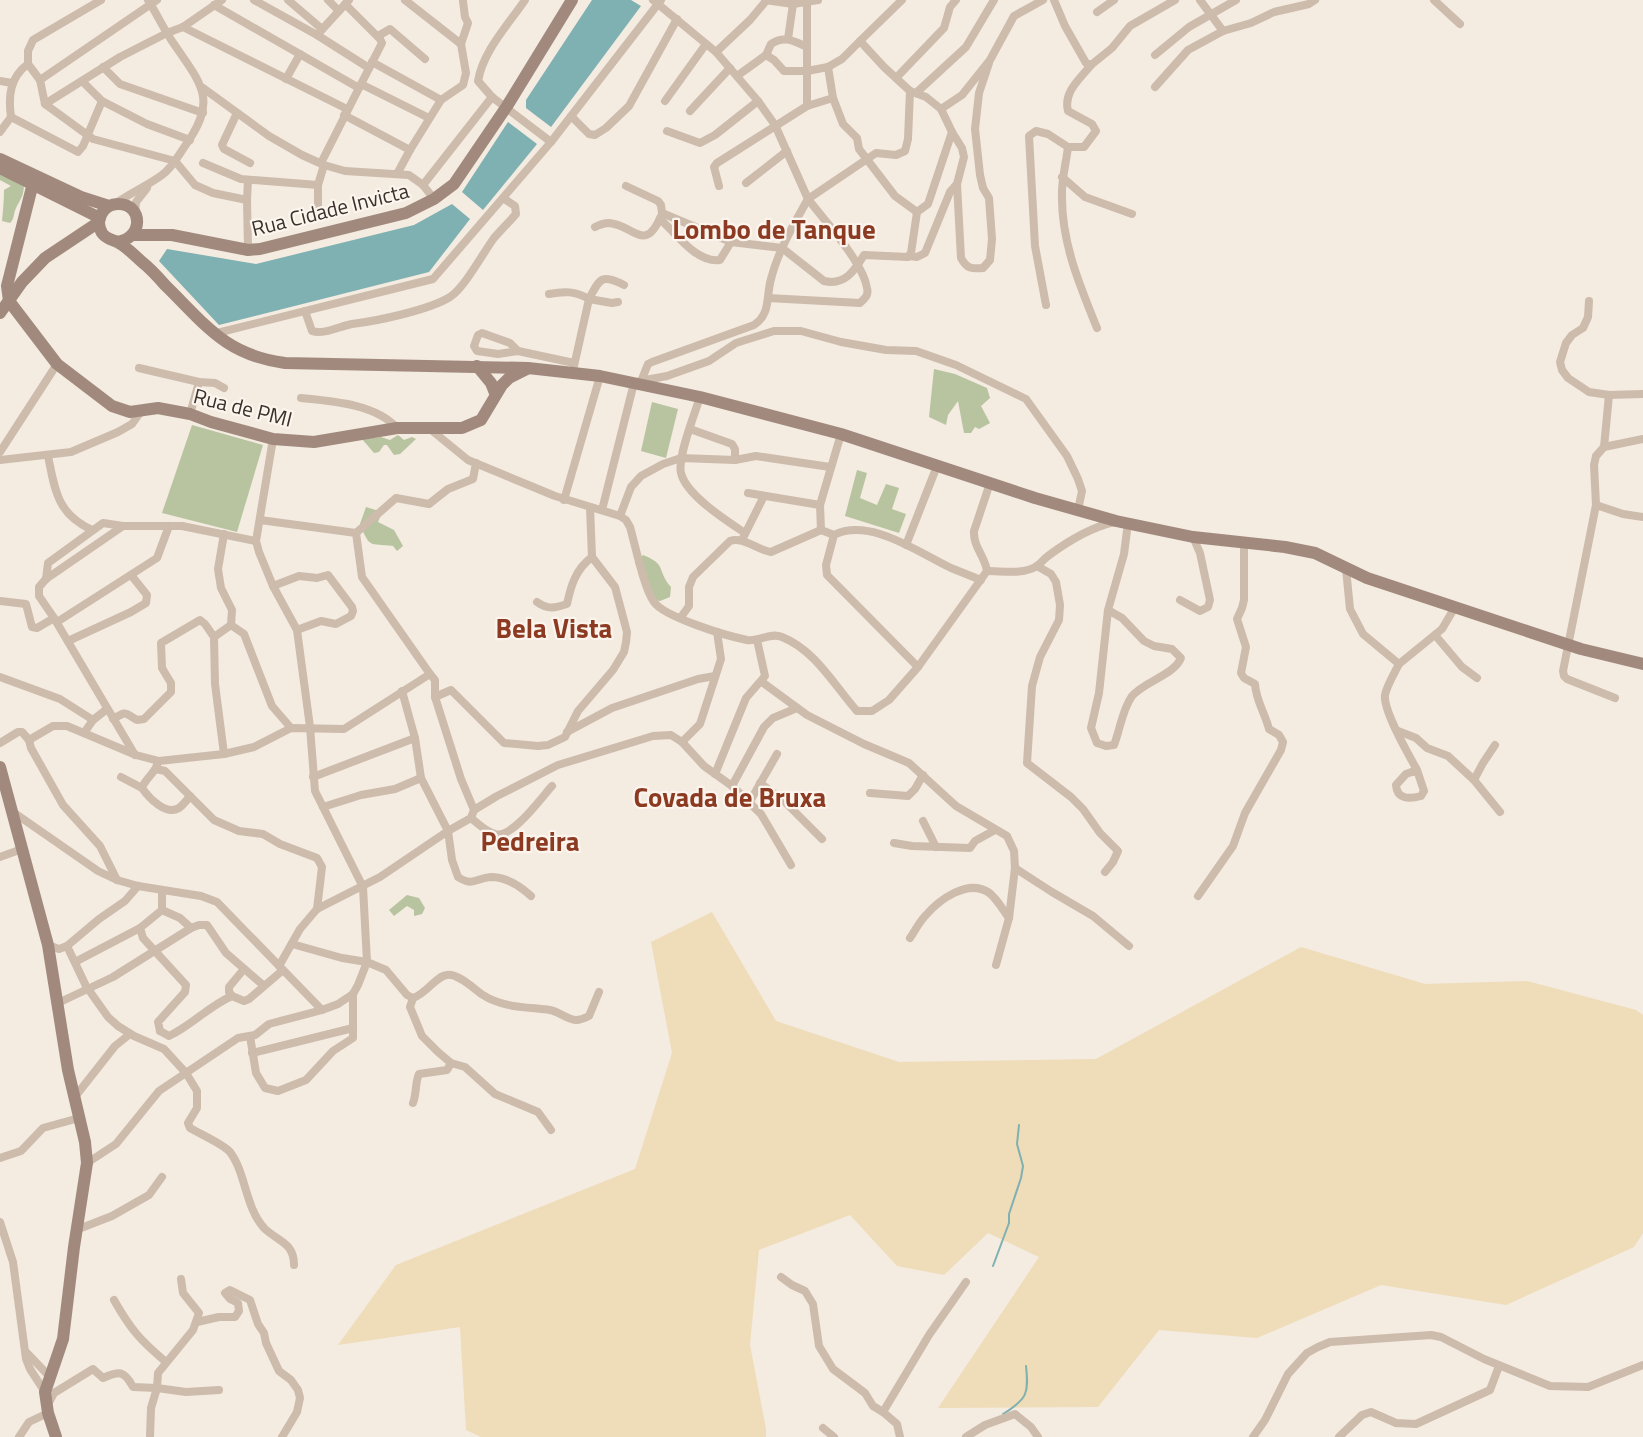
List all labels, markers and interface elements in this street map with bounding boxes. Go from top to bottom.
street label: Rua Cidade Invicta [248,174,413,244]
district label: Lombo de Tanque [672,208,876,249]
street label: Rua de PMI [190,379,296,435]
district label: Bela Vista [496,607,612,648]
district label: Covada de Bruxa [634,776,826,817]
district label: Pedreira [480,820,580,861]

